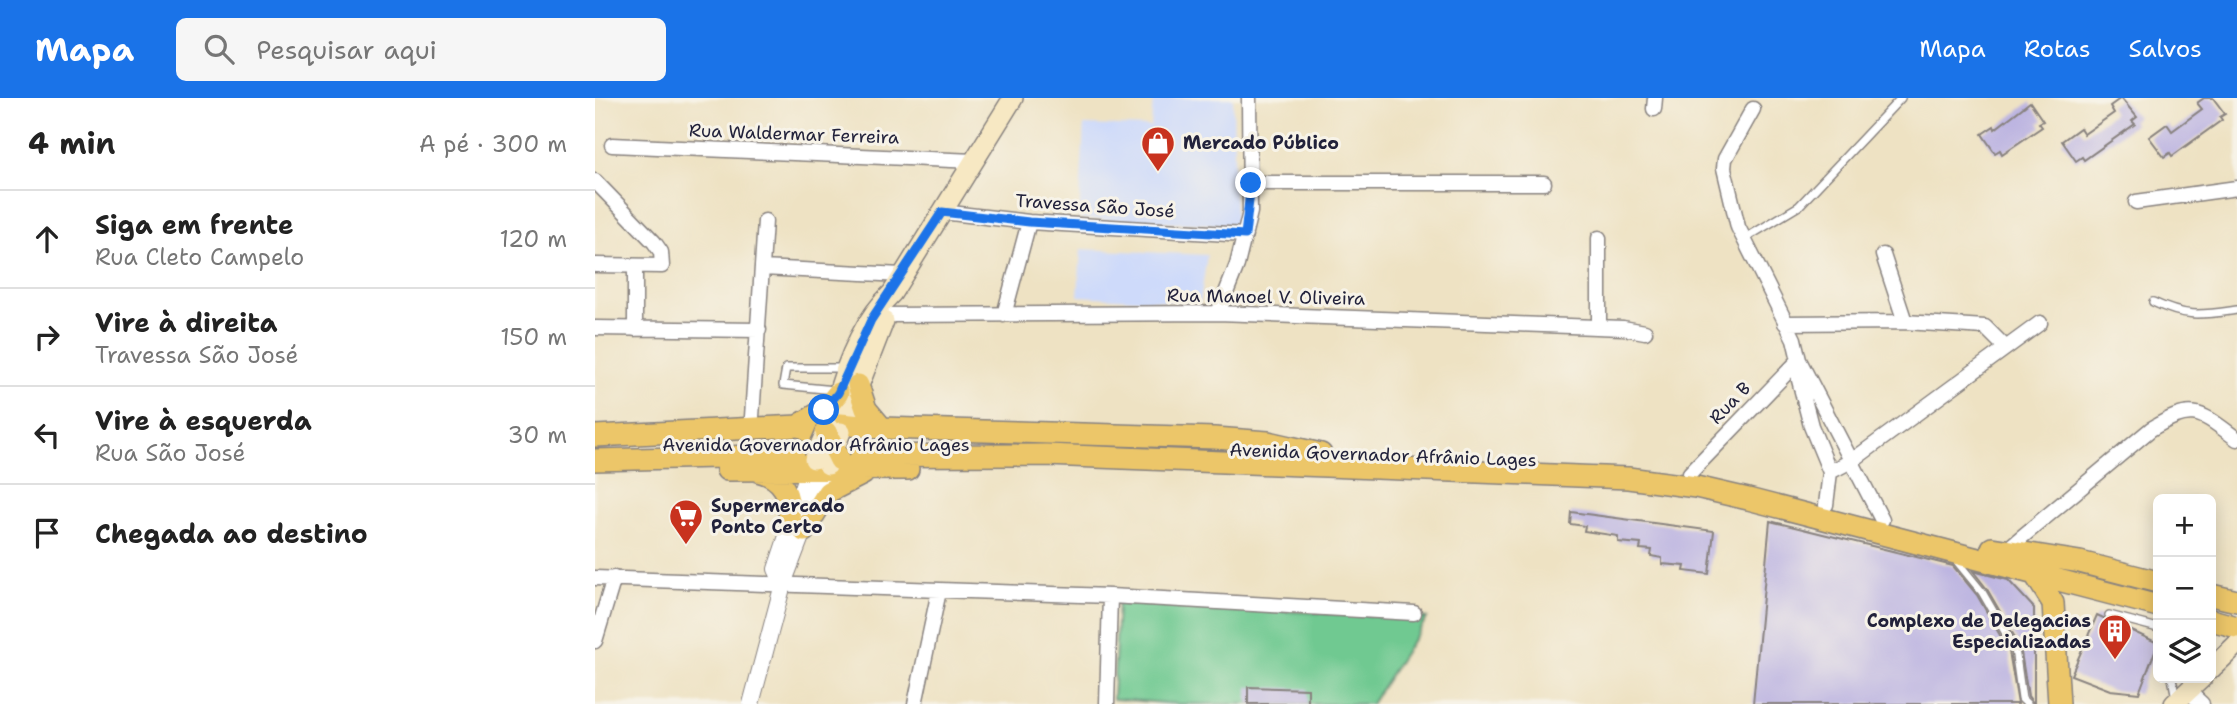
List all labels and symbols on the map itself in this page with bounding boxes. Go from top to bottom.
street label: Rua Waldermar Ferreira [689,118,899,150]
shop icon: Mercado Público [1139,124,1177,173]
place label: Mercado Público [1183,131,1339,155]
route end [1235,167,1266,198]
street label: Travessa São José [1015,188,1175,224]
street label: Rua Manoel V. Oliveira [1167,283,1365,311]
street label: Rua B [1704,377,1756,429]
route start [808,394,839,425]
street label: Avenida Governador Afrânio Lages [662,433,970,457]
street label: Avenida Governador Afrânio Lages [1229,438,1537,472]
place label: Supermercado Ponto Certo [711,494,845,539]
supermarket icon: Supermercado Ponto Certo [667,497,705,546]
place label: Complexo de Delegacias Especializadas [1867,609,2091,654]
building icon: Complexo de Delegacias Especializadas [2096,612,2134,661]

